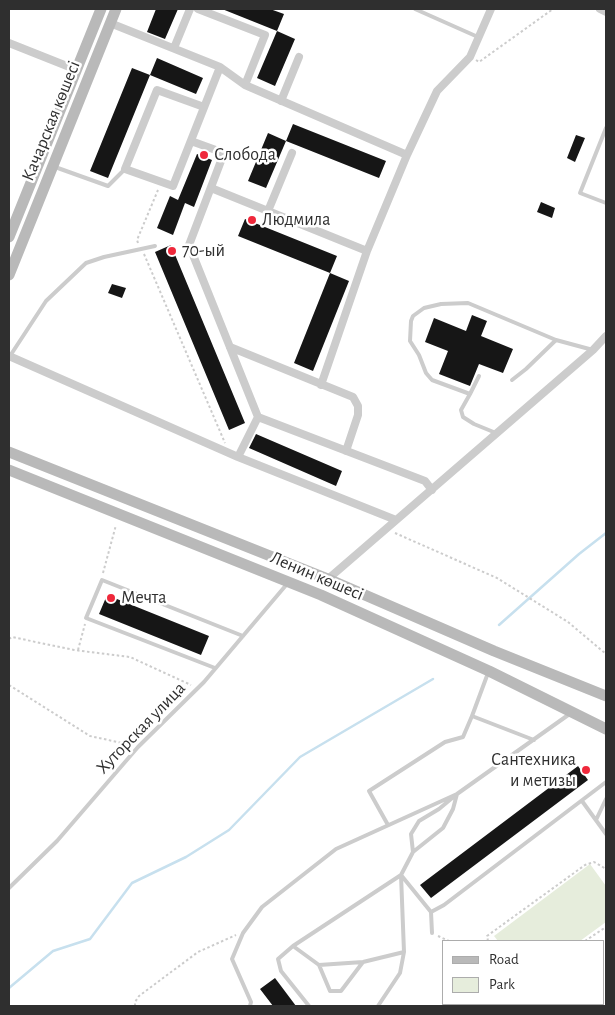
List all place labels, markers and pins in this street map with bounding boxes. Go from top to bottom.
place label: Слобода [214,144,276,166]
marker: Слобода [198,149,210,161]
place label: Людмила [262,209,330,231]
marker: Людмила [246,214,258,226]
place label: 70-ый [182,240,225,262]
marker: 70-ый [166,245,178,257]
place label: Мечта [121,587,166,609]
marker: Мечта [105,592,117,604]
place label: Сантехника и метизы [491,749,576,792]
marker: Сантехника и метизы [580,764,592,776]

